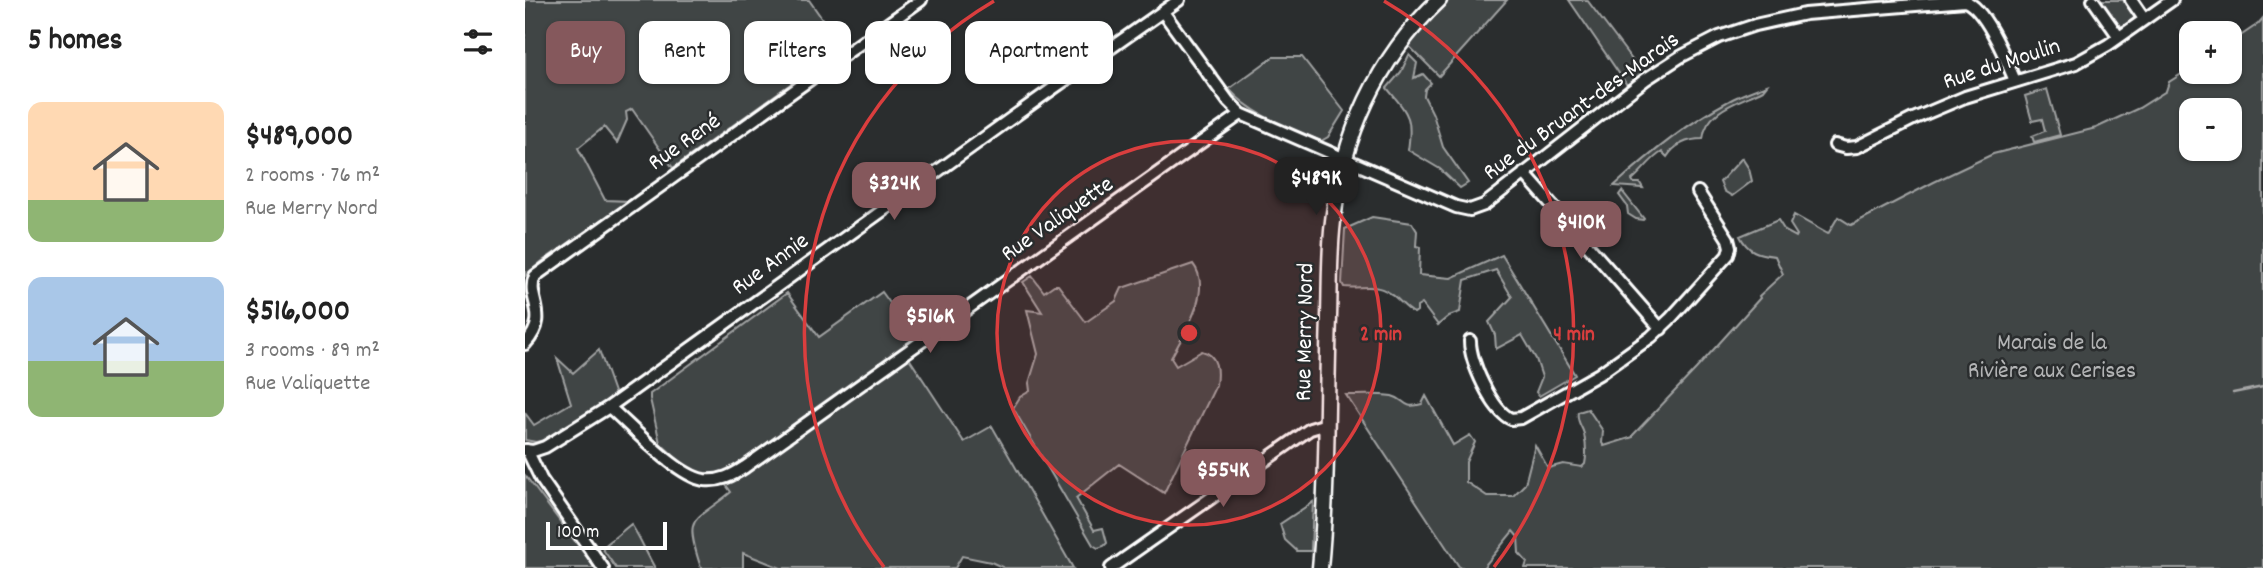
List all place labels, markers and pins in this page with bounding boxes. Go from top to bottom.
pin: $489K [1267,158,1365,217]
pin: $324K [845,162,943,222]
pin: $410K [1532,202,1630,261]
pin: $516K [881,296,979,355]
centre of rings [1177,321,1201,345]
pin: $554K [1174,449,1272,509]

